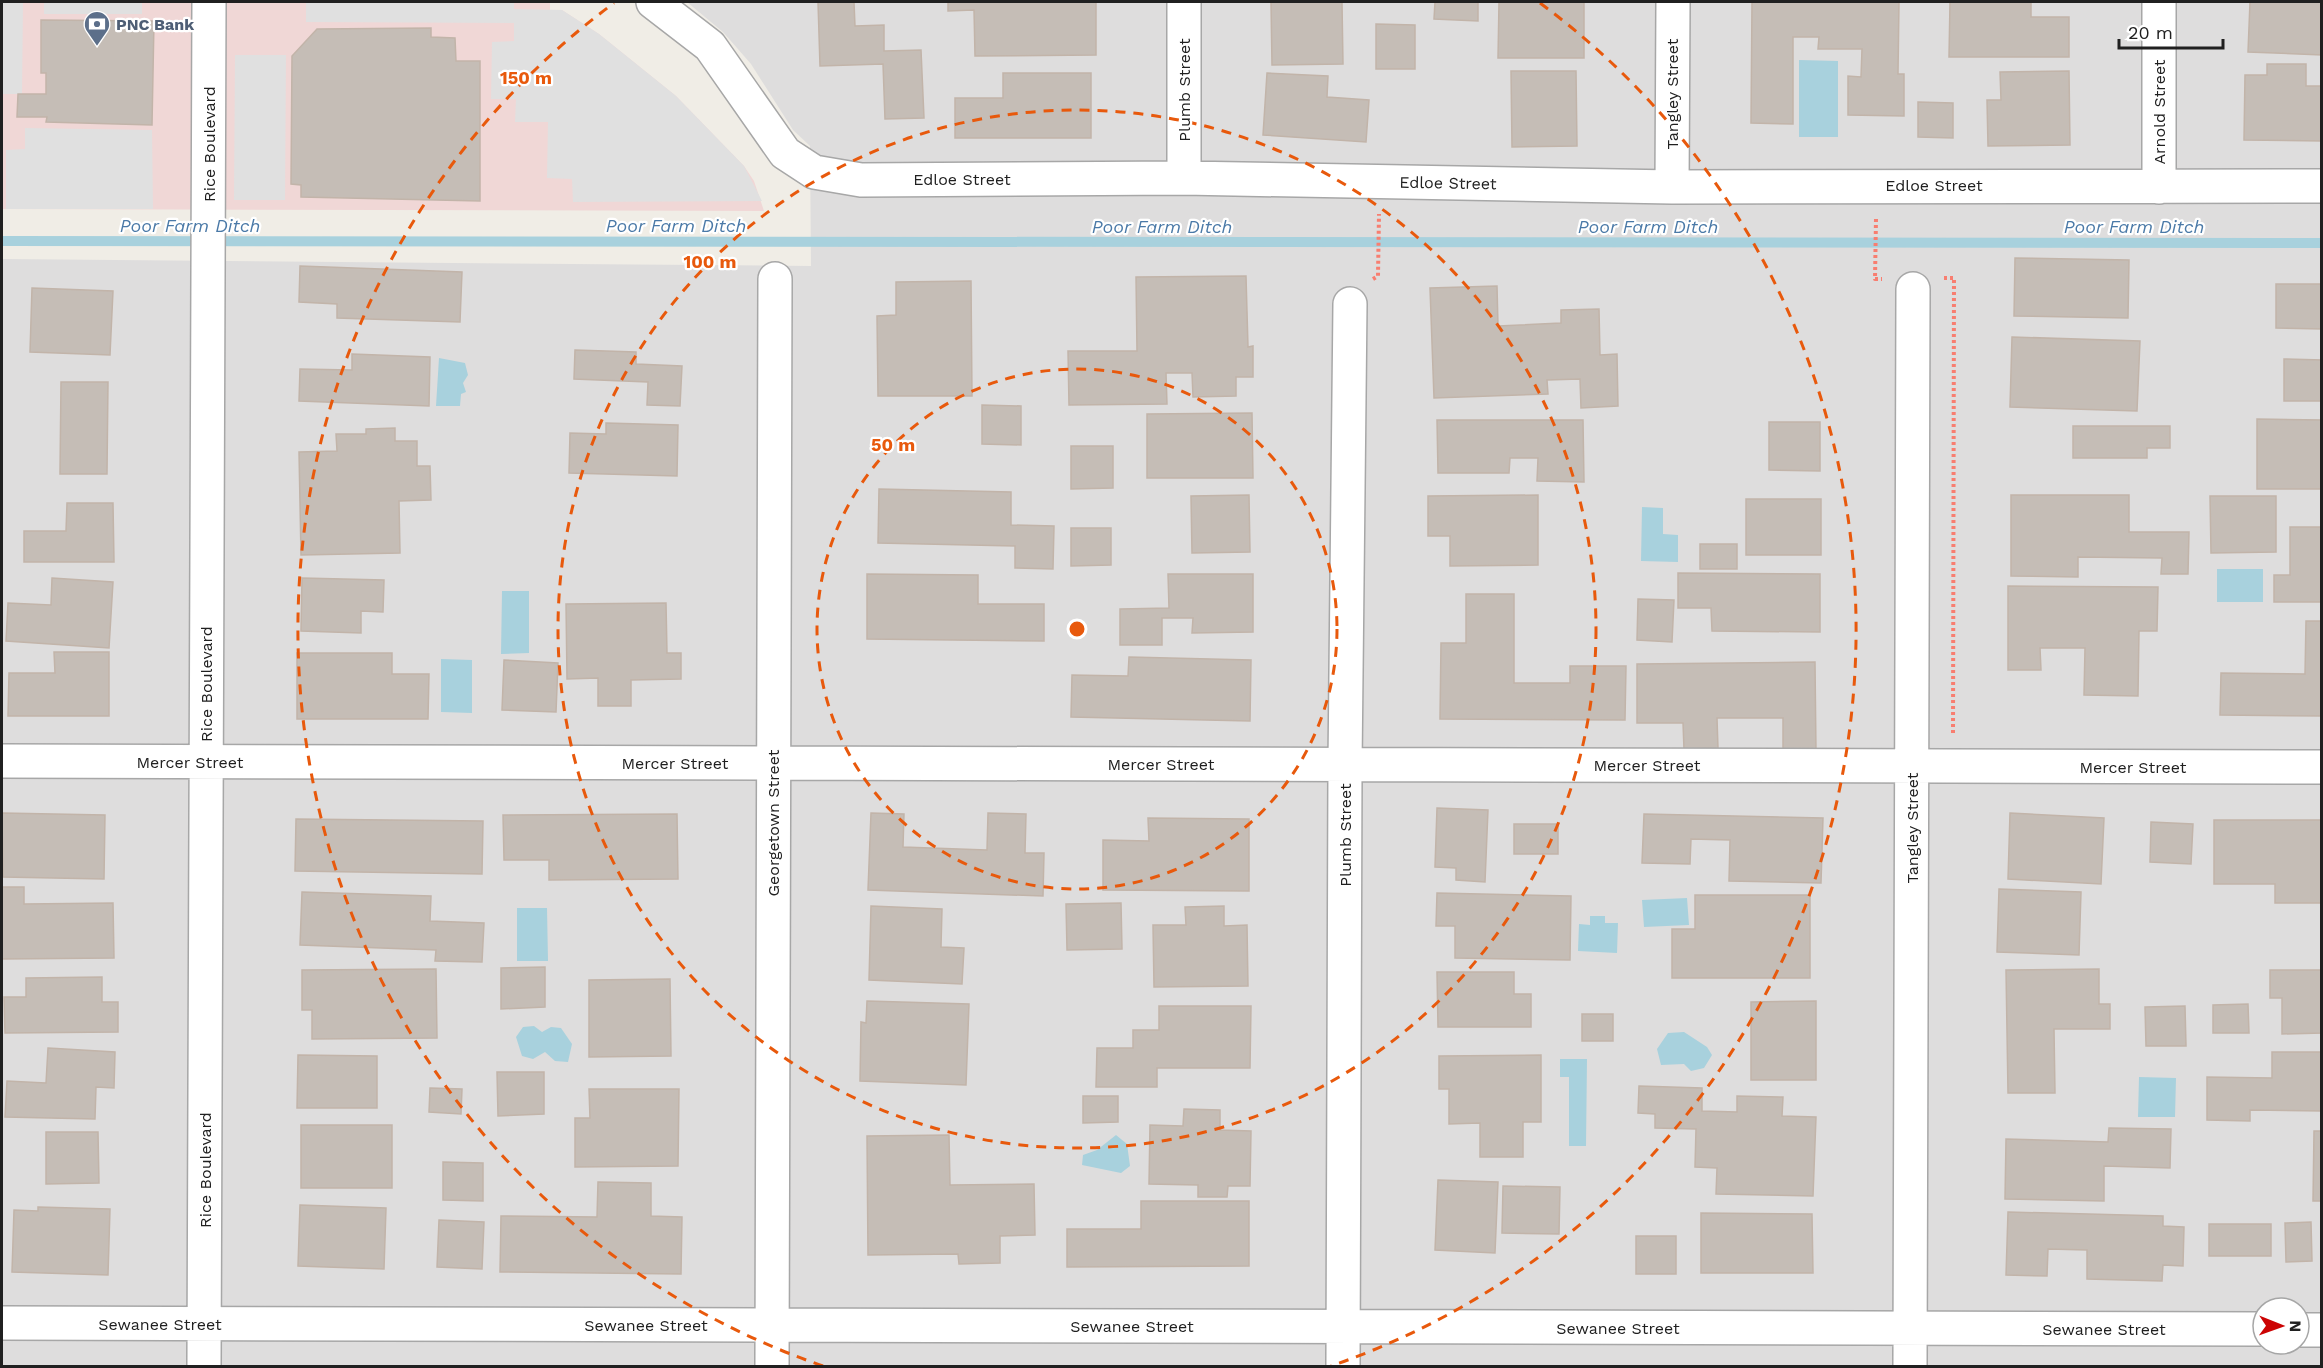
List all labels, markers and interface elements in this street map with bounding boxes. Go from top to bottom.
bank icon: PNC Bank [82,9,112,47]
scale bar [2119,12,2222,50]
place label: PNC Bank [116,15,194,34]
text: 20 m [2128,22,2173,43]
street label: Plumb Street [1175,38,1194,142]
street label: Tangley Street [1663,38,1682,149]
street label: Arnold Street [2150,59,2169,165]
text: 150 m [500,67,552,88]
street label: Rice Boulevard [200,86,219,202]
street label: Edloe Street [913,170,1011,189]
street label: Edloe Street [1399,173,1497,193]
street label: Edloe Street [1885,176,1983,195]
water label: Poor Farm Ditch [120,215,260,236]
water label: Poor Farm Ditch [606,215,746,236]
water label: Poor Farm Ditch [1092,216,1232,237]
water label: Poor Farm Ditch [1578,216,1718,237]
water label: Poor Farm Ditch [2064,216,2204,237]
text: 100 m [683,251,737,272]
text: 50 m [871,434,915,455]
centre of rings [1067,619,1087,639]
street label: Rice Boulevard [197,626,216,742]
street label: Georgetown Street [764,749,783,897]
street label: Mercer Street [136,753,244,772]
street label: Mercer Street [621,754,729,773]
street label: Mercer Street [1107,755,1215,774]
street label: Mercer Street [1593,756,1701,775]
street label: Mercer Street [2079,758,2187,777]
street label: Tangley Street [1903,772,1922,883]
street label: Plumb Street [1336,783,1355,887]
street label: Rice Boulevard [196,1112,215,1228]
north arrow [2251,1296,2311,1356]
street label: Sewanee Street [98,1315,222,1334]
street label: Sewanee Street [584,1316,708,1335]
street label: Sewanee Street [1070,1317,1194,1336]
street label: Sewanee Street [1556,1319,1680,1338]
street label: Sewanee Street [2042,1320,2166,1339]
text: N [2286,1320,2305,1332]

